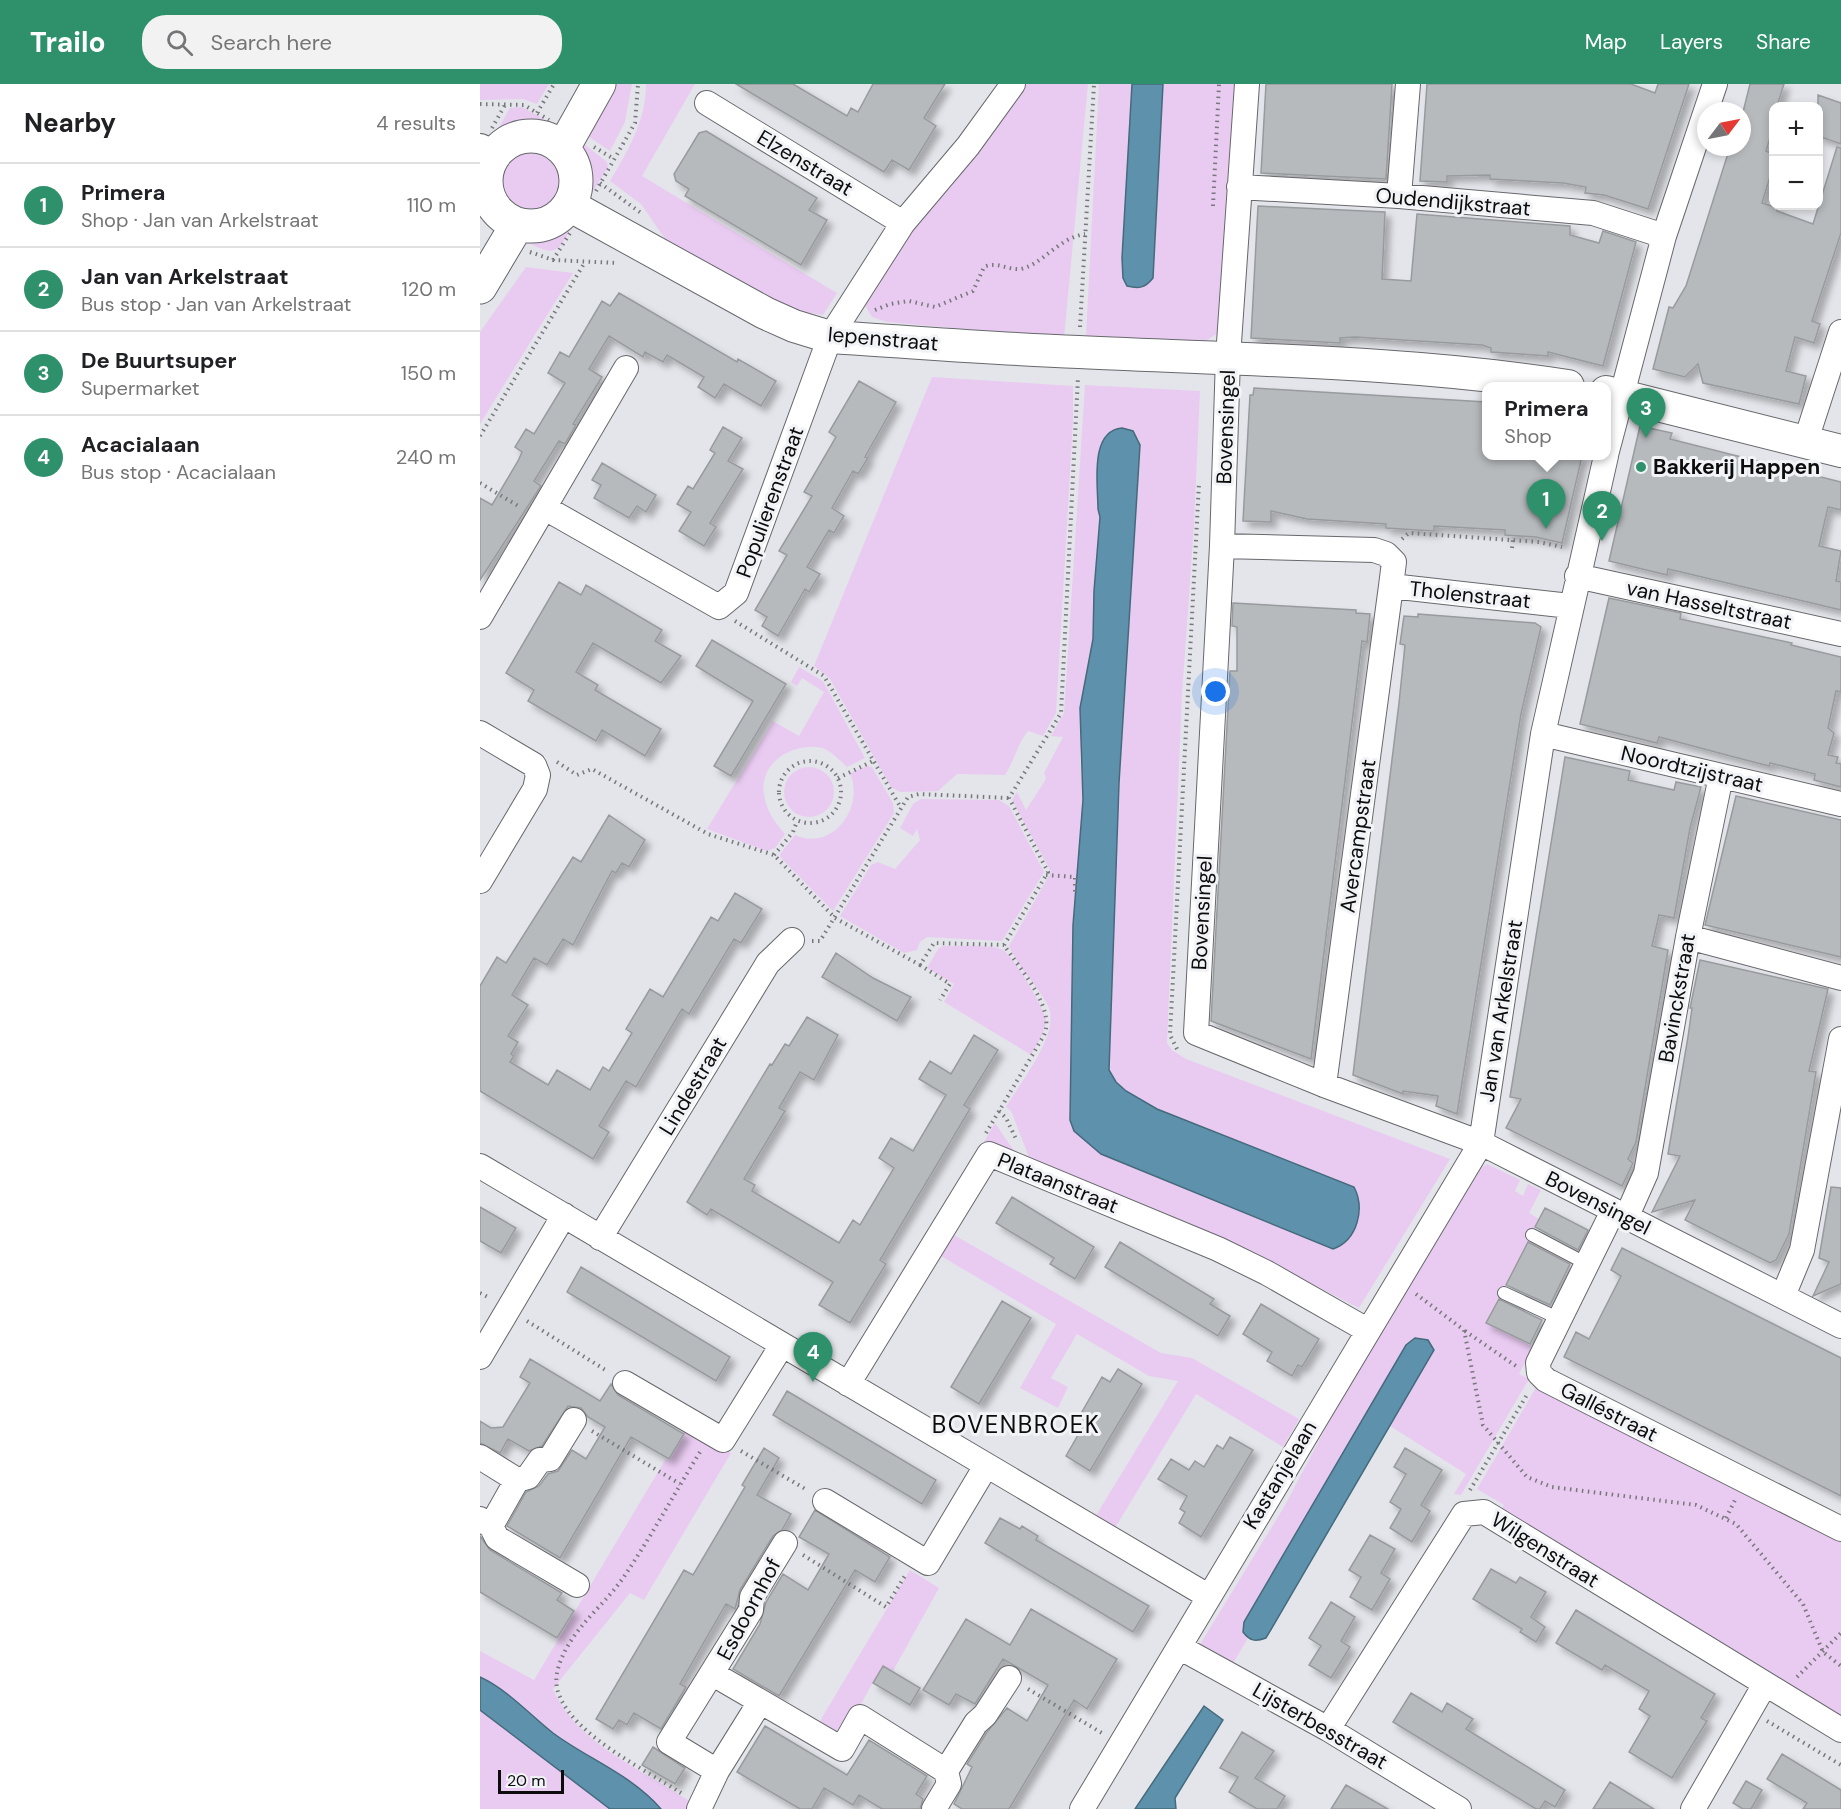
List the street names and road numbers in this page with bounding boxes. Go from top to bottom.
street label: Elzenstraat [752,123,858,203]
street label: Oudendijkstraat [1374,181,1532,223]
street label: Iepenstraat [827,320,939,358]
street label: Bovensingel [1210,369,1242,485]
street label: Populierenstraat [730,422,810,582]
street label: van Hasseltstraat [1624,574,1794,636]
street label: Tholenstraat [1408,575,1532,615]
street label: Noordtzijstraat [1618,739,1766,799]
street label: Avercampstraat [1333,757,1383,915]
street label: Bovensingel [1185,855,1219,971]
street label: Jan van Arkelstraat [1473,918,1529,1104]
street label: Bavinckstraat [1652,931,1702,1065]
street label: Lindestraat [653,1032,733,1140]
street label: Plataanstraat [993,1146,1123,1220]
street label: Bovensingel [1541,1164,1655,1242]
street label: Galléstraat [1556,1376,1662,1448]
street label: Kastanjelaan [1237,1416,1323,1534]
street label: Wilgenstraat [1486,1506,1604,1594]
street label: Esdoornhof [710,1553,788,1665]
street label: Lijsterbesstraat [1247,1676,1393,1776]

